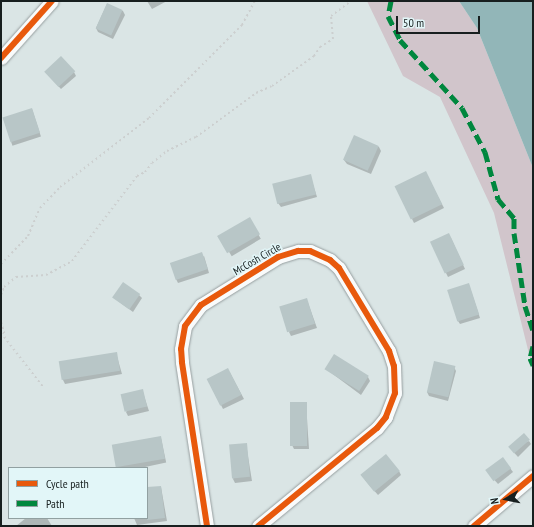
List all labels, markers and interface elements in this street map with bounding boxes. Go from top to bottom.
scale bar [398,8,482,34]
text: 50 m [403,15,424,30]
street label: McCosh Circle [231,240,283,278]
legend [8,467,148,519]
text: Cycle path [46,476,89,491]
north arrow [486,479,526,519]
text: Path [46,496,64,511]
text: N [487,497,502,505]

